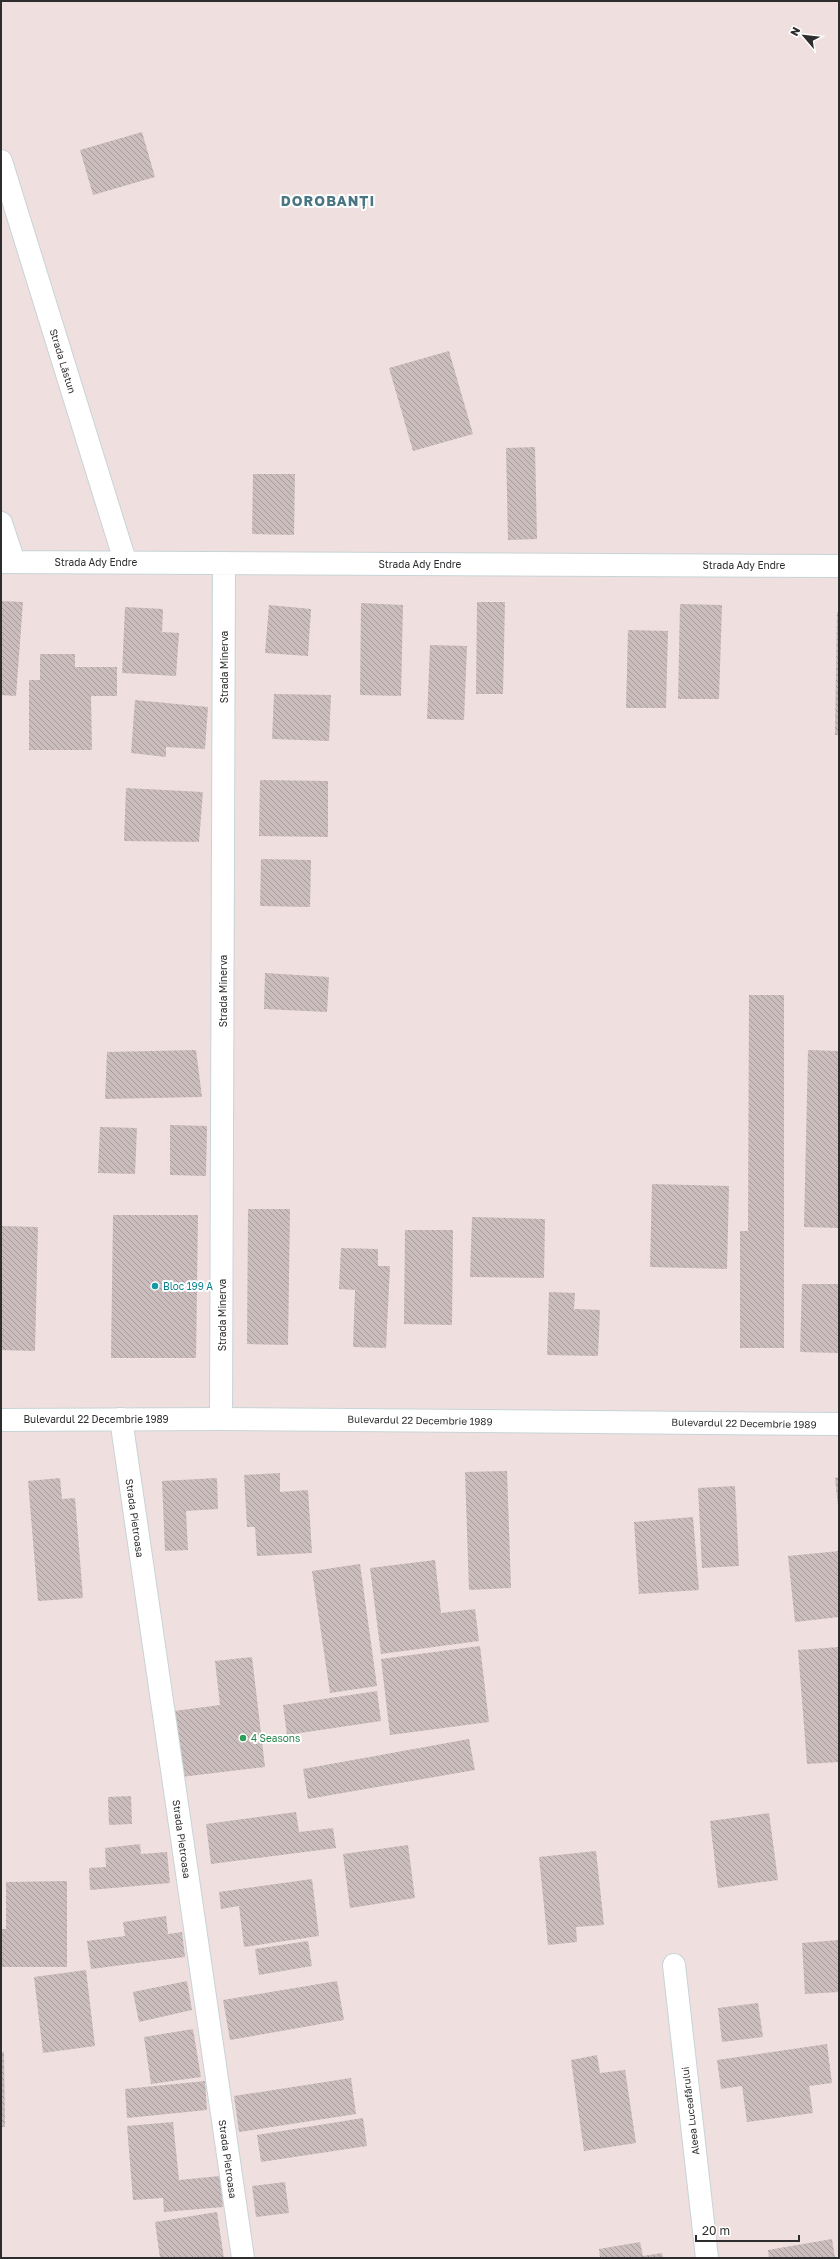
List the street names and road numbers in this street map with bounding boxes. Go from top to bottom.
street label: Strada Lăstun [47,327,79,395]
street label: Strada Ady Endre [55,556,138,568]
street label: Strada Ady Endre [379,558,462,570]
street label: Strada Ady Endre [703,559,786,571]
street label: Strada Minerva [218,631,230,703]
street label: Strada Minerva [217,955,229,1027]
street label: Strada Minerva [216,1279,228,1351]
street label: Bulevardul 22 Decembrie 1989 [23,1413,169,1425]
street label: Bulevardul 22 Decembrie 1989 [347,1413,493,1427]
street label: Bulevardul 22 Decembrie 1989 [671,1416,817,1430]
street label: Strada Pietroasa [124,1478,146,1558]
street label: Strada Pietroasa [171,1799,193,1879]
street label: Aleea Luceafărului [679,2066,701,2156]
street label: Strada Pietroasa [217,2119,239,2199]

